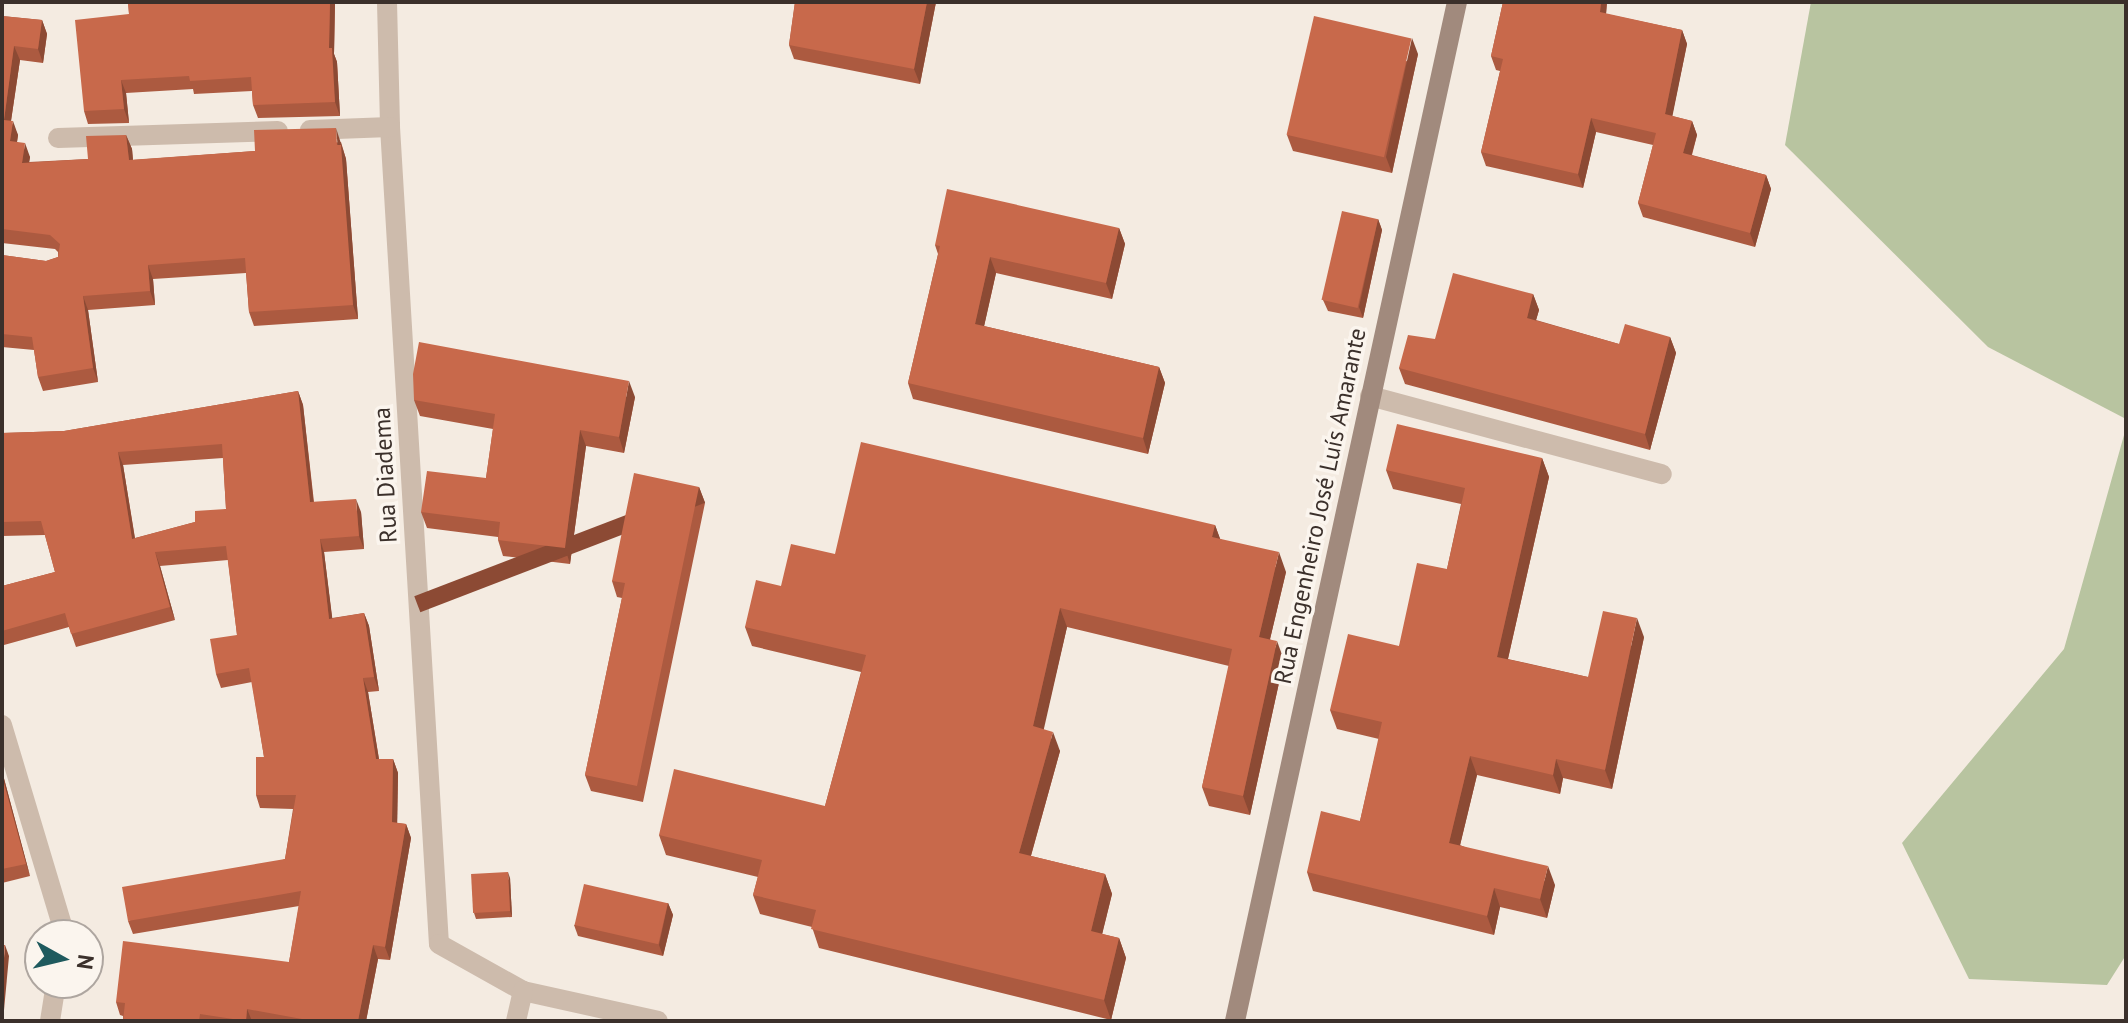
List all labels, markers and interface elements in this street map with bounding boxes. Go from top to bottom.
street label: Rua Engenheiro José Luís Amarante [1268,325,1372,687]
street label: Rua Diadema [367,406,403,544]
north arrow [24,919,104,999]
text: N [71,953,101,971]

